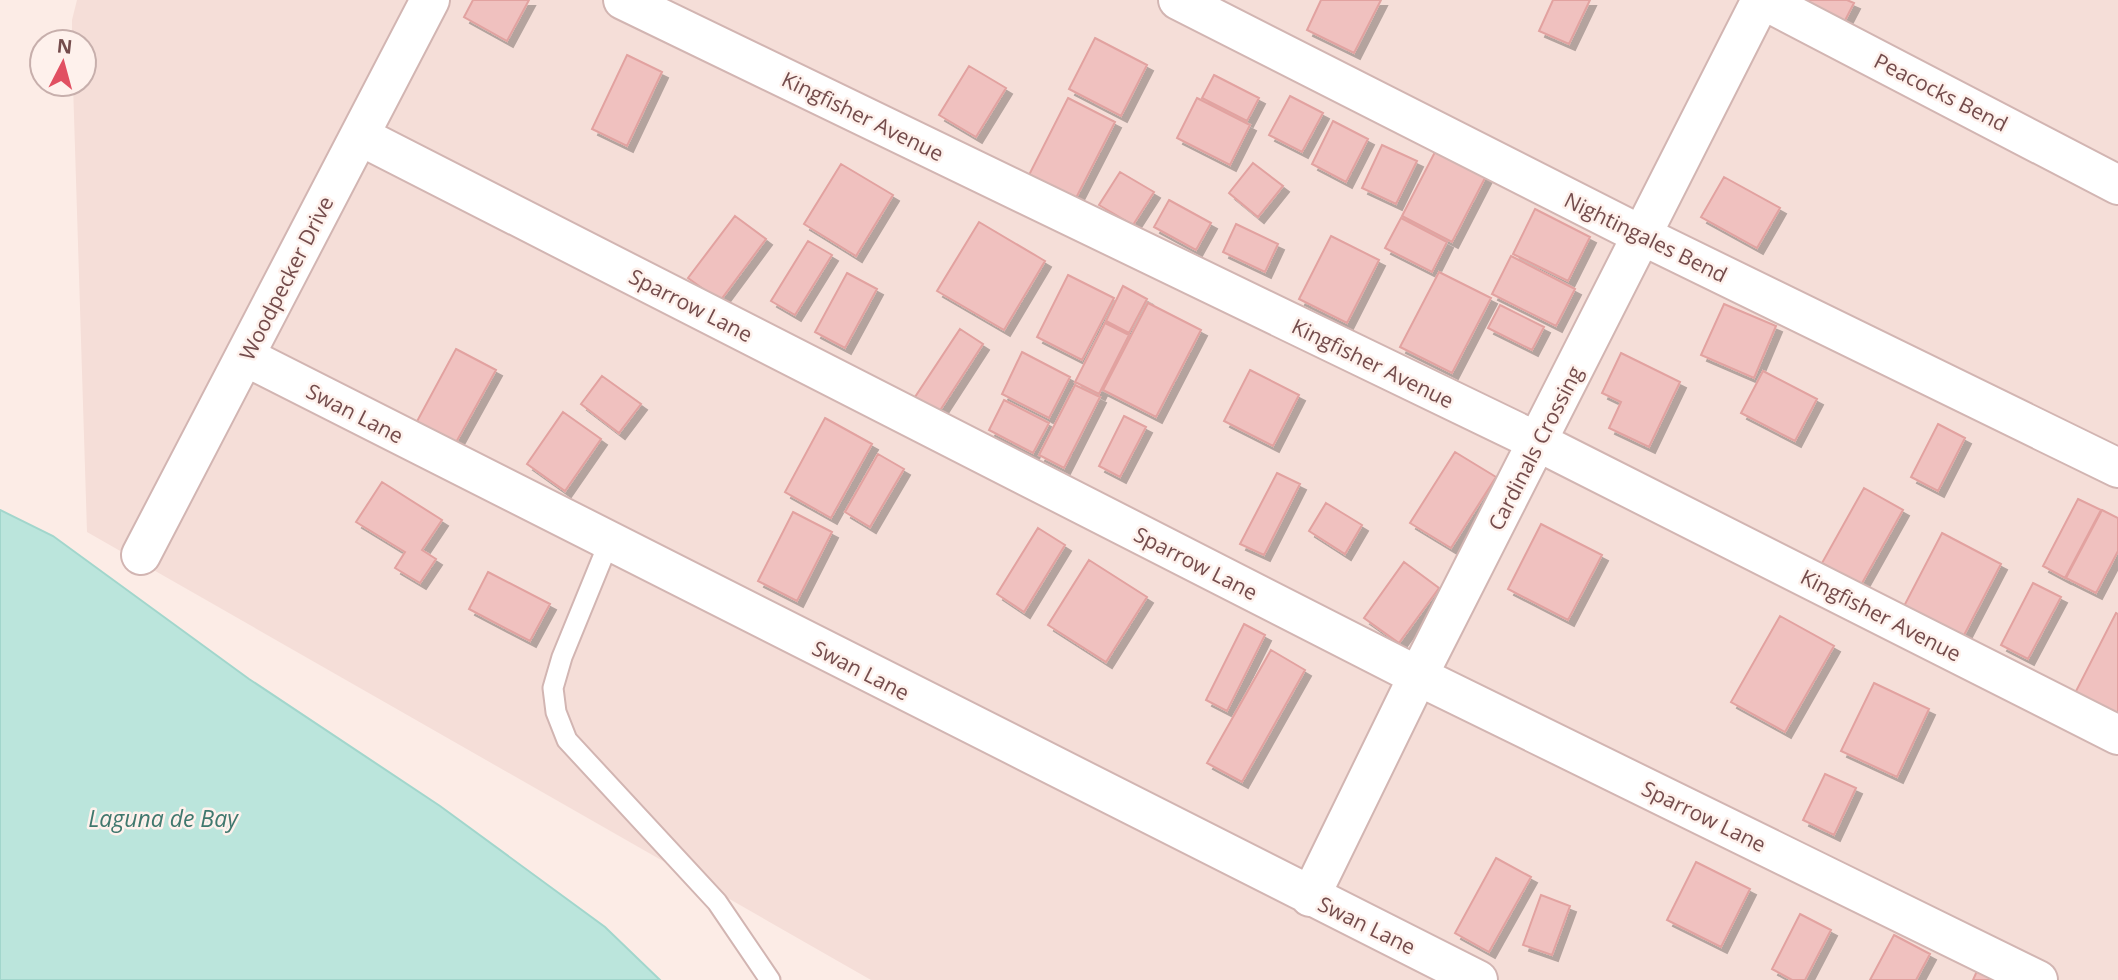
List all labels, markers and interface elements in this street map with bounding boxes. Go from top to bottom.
north arrow [28,28,98,98]
text: N [56,32,74,60]
street label: Peacocks Bend [1869,46,2013,138]
street label: Kingfisher Avenue [777,65,949,167]
street label: Nightingales Bend [1560,185,1732,289]
street label: Woodpecker Drive [233,191,339,365]
street label: Sparrow Lane [625,262,757,348]
street label: Kingfisher Avenue [1287,312,1459,414]
street label: Cardinals Crossing [1481,361,1589,535]
street label: Swan Lane [302,377,408,449]
street label: Sparrow Lane [1130,520,1262,606]
street label: Kingfisher Avenue [1796,562,1966,668]
street label: Swan Lane [808,634,914,706]
street label: Sparrow Lane [1637,774,1771,858]
water label: Laguna de Bay [88,802,239,834]
street label: Swan Lane [1314,889,1420,961]

